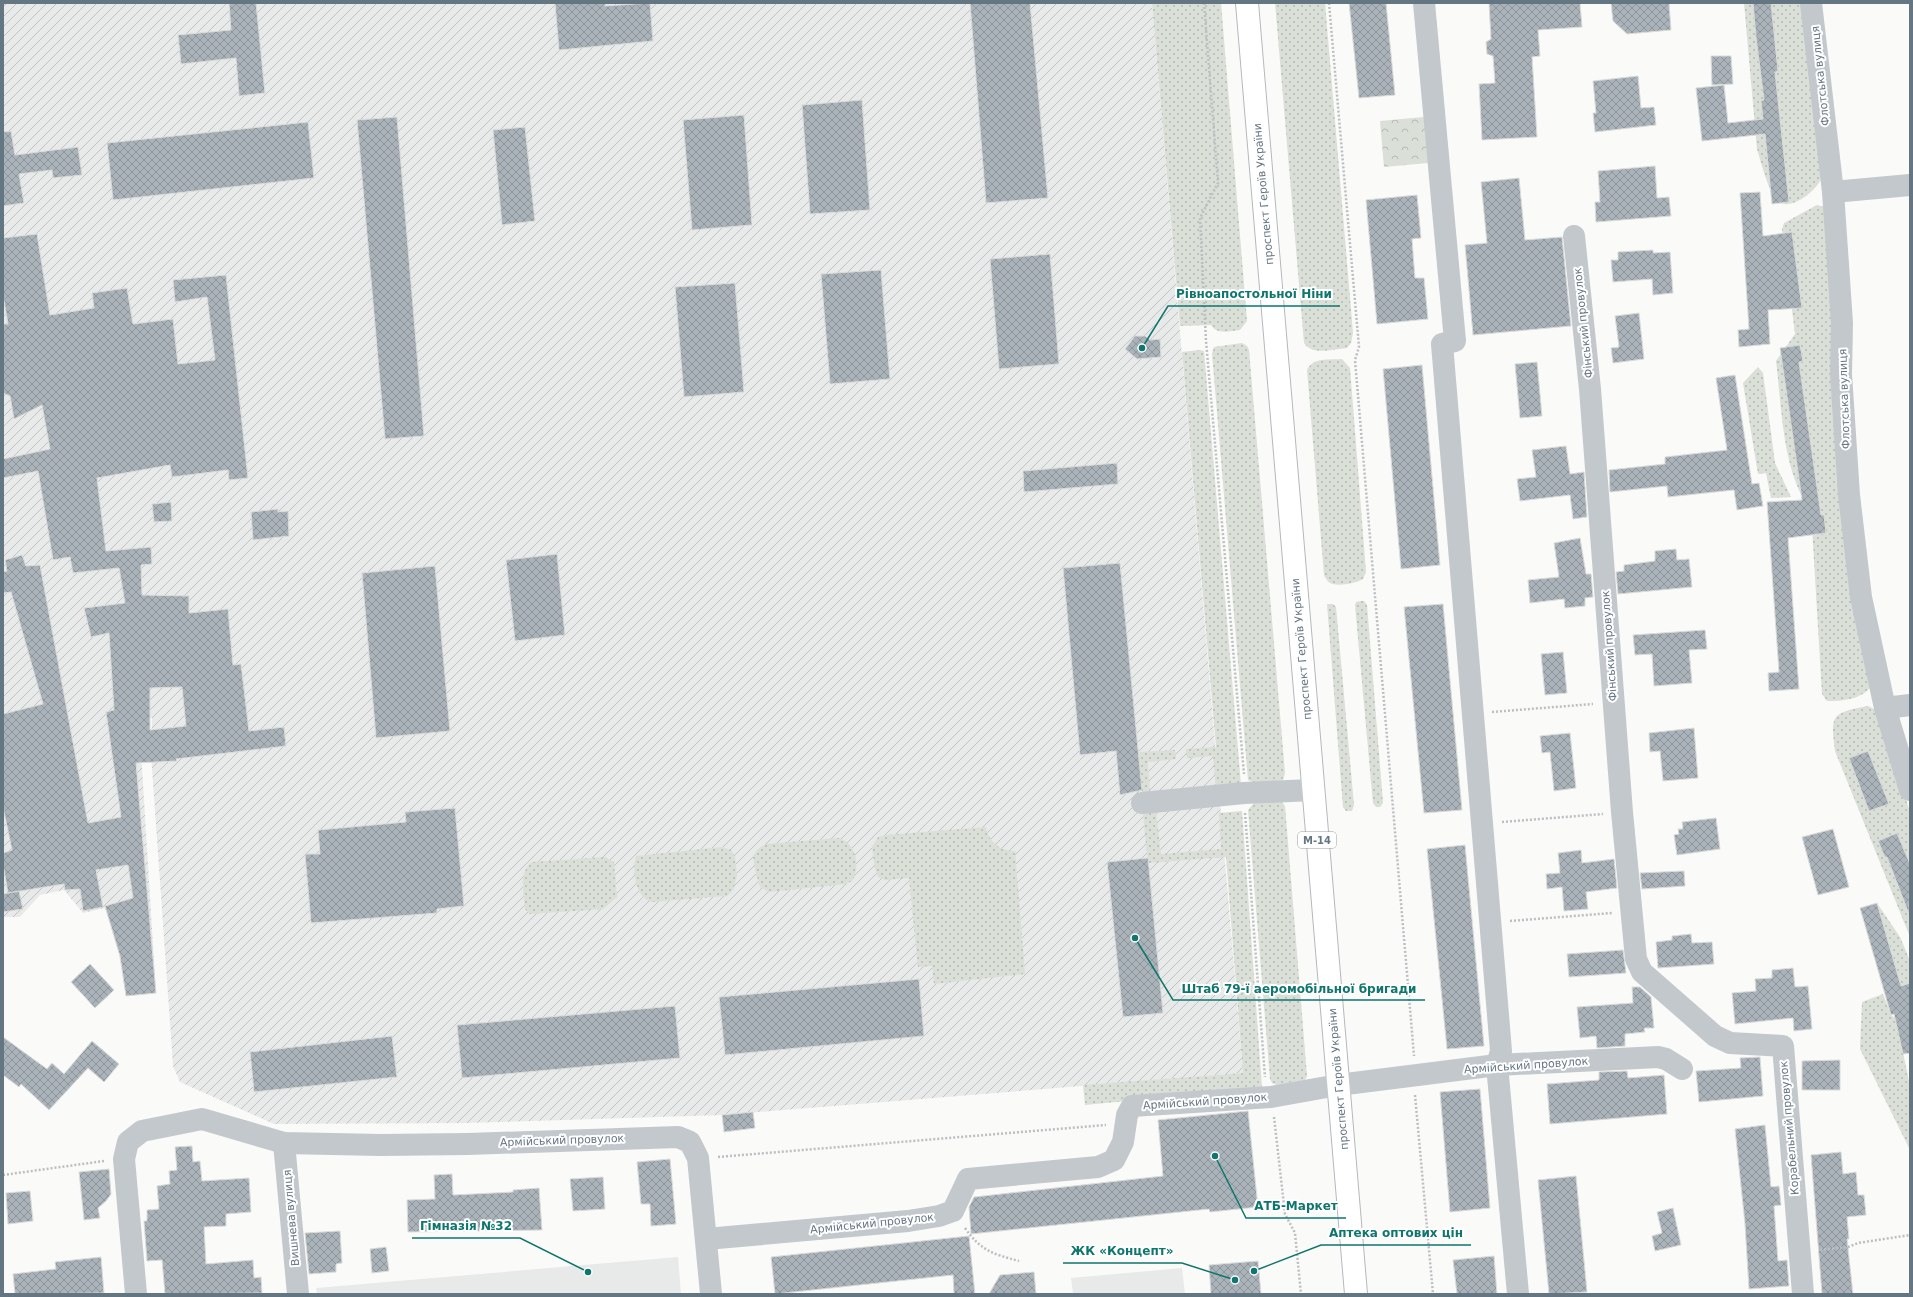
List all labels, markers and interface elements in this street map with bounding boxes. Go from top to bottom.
street label: Флотська вулиця [1809,25,1832,127]
street label: проспект Героїв України [1251,123,1276,265]
street label: Фінський провулок [1571,267,1596,379]
callout: Рівноапостольної Ніни [1168,282,1340,306]
text: Рівноапостольної Ніни [1176,287,1332,301]
street label: Флотська вулиця [1836,349,1853,449]
street label: проспект Героїв України [1289,578,1314,720]
street label: Фінський провулок [1599,590,1620,702]
road number: М-14 [1298,832,1336,848]
callout: Штаб 79-ї аеромобільної бригади [1173,976,1425,1000]
text: Штаб 79-ї аеромобільної бригади [1181,982,1417,996]
street label: проспект Героїв України [1326,1008,1351,1150]
street label: Армійський провулок [1464,1055,1589,1076]
street label: Корабельний провулок [1777,1060,1802,1196]
street label: Армійський провулок [1143,1091,1268,1112]
street label: Армійський провулок [500,1132,625,1149]
street label: Вишнева вулиця [281,1169,302,1267]
callout: АТБ-Маркет [1246,1194,1346,1218]
text: АТБ-Маркет [1254,1199,1338,1213]
street label: Армійський провулок [810,1211,935,1236]
callout: Гімназія №32 [412,1214,520,1238]
text: Гімназія №32 [420,1219,512,1233]
callout: Аптека оптових цін [1321,1221,1471,1245]
text: Аптека оптових цін [1329,1226,1463,1240]
callout: ЖК «Концепт» [1063,1239,1182,1263]
text: ЖК «Концепт» [1071,1244,1173,1258]

